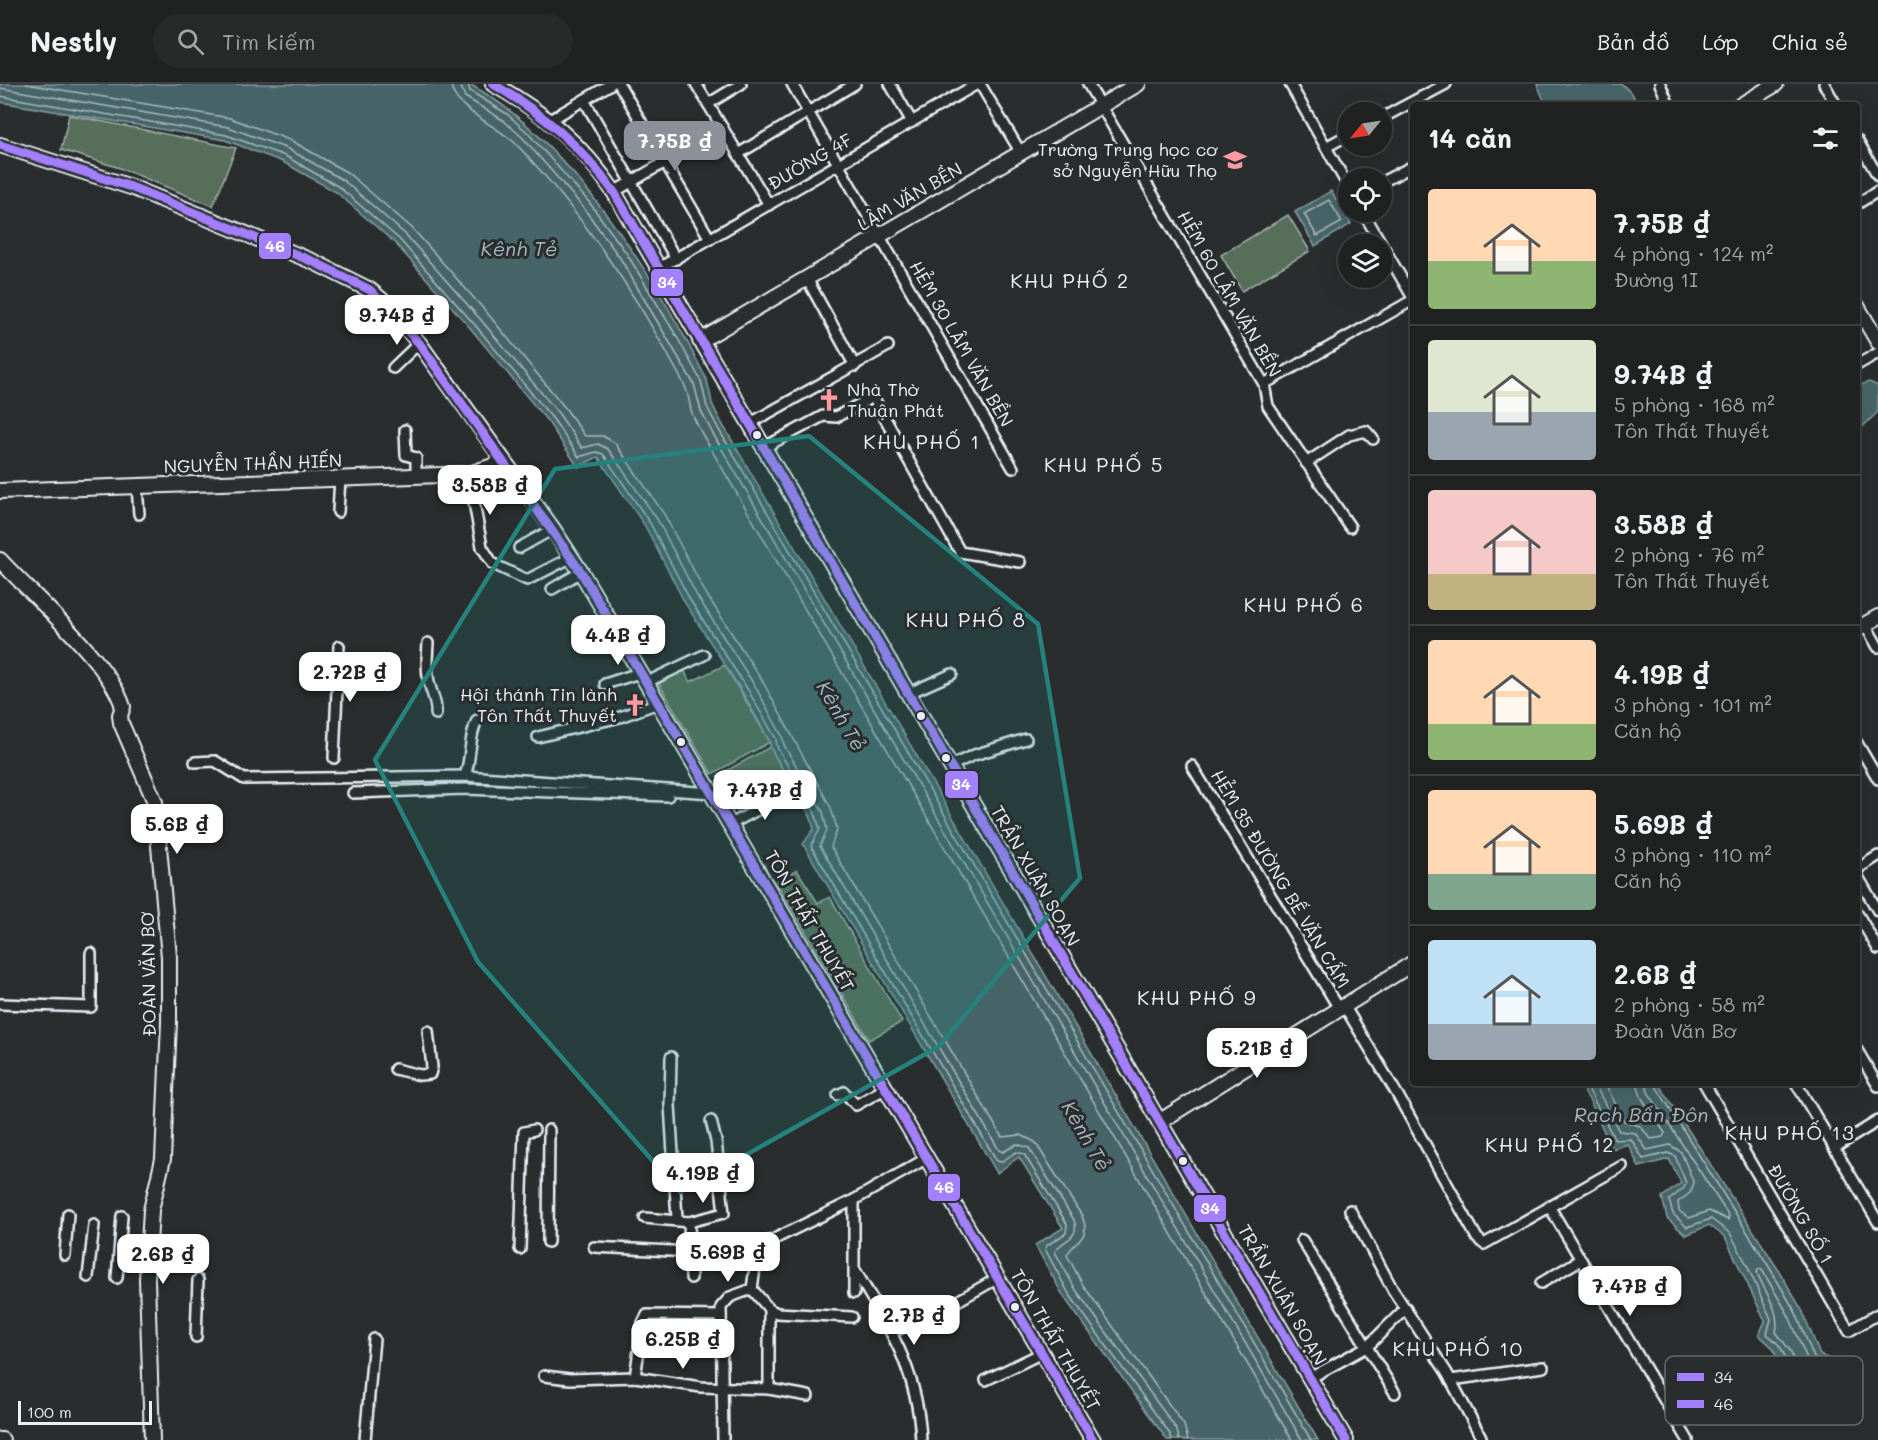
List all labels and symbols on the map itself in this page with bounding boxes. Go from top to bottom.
north arrow [1338,102,1392,156]
pin: 7.75B ₫ [620,121,730,172]
street label: ĐƯỜNG 4F [763,127,856,195]
place label: Trường Trung học cơ sở Nguyễn Hữu Thọ [1038,137,1218,182]
school or university icon: Trường Trung học cơ sở Nguyễn Hữu Thọ [1222,147,1248,173]
street label: LÂM VĂN BỀN [853,156,966,236]
street label: HẺM 60 LÂM VĂN BỀN [1172,206,1287,381]
line badge: 46 [258,232,292,260]
text: 46 [265,235,285,256]
water label: Kênh Tẻ [481,235,557,261]
street label: HẺM 30 LÂM VĂN BỀN [905,256,1019,431]
district label: KHU PHỐ 2 [1010,267,1130,293]
line badge: 34 [650,268,684,297]
text: 34 [657,271,677,292]
pin: 9.74B ₫ [342,295,452,346]
place label: Nhà Thờ Thuận Phát [847,377,944,422]
church icon: Nhà Thờ Thuận Phát [816,387,842,413]
district label: KHU PHỐ 1 [863,428,981,454]
unlabelled marker [751,429,763,441]
street label: NGUYỄN THẦN HIẾN [163,448,343,478]
district label: KHU PHỐ 5 [1044,451,1164,477]
pin: 3.58B ₫ [435,465,545,516]
district label: KHU PHỐ 6 [1244,591,1364,617]
district label: KHU PHỐ 8 [906,606,1026,632]
pin: 4.4B ₫ [569,615,667,666]
pin: 2.72B ₫ [295,652,405,703]
water label: Kênh Tẻ [811,676,872,755]
place label: Hội thánh Tin lành Tôn Thất Thuyết [460,682,617,727]
church icon: Hội thánh Tin lành Tôn Thất Thuyết [622,692,648,718]
unlabelled marker [915,710,927,722]
unlabelled marker [675,736,687,748]
unlabelled marker [940,752,952,764]
street label: HẺM 35 ĐƯỜNG BẾ VĂN CẤM [1206,765,1356,992]
pin: 7.47B ₫ [710,770,820,821]
line badge: 34 [944,770,979,799]
text: 34 [951,773,971,794]
street label: TRẦN XUÂN SOẠN [986,801,1086,950]
pin: 5.6B ₫ [128,804,226,855]
street label: TÔN THẤT THUYẾT [760,845,860,996]
street label: ĐOÀN VĂN BƠ [135,911,161,1037]
district label: KHU PHỐ 9 [1137,984,1257,1010]
pin: 5.21B ₫ [1202,1028,1312,1079]
water label: Kênh Tẻ [1056,1096,1117,1175]
water label: Rạch Bần Đôn [1574,1101,1708,1127]
district label: KHU PHỐ 13 [1725,1119,1855,1145]
district label: KHU PHỐ 12 [1485,1131,1615,1157]
pin: 4.19B ₫ [648,1153,758,1204]
unlabelled marker [1177,1155,1189,1167]
street label: ĐƯỜNG SỐ 1 [1763,1159,1839,1268]
line badge: 46 [927,1173,961,1202]
text: 46 [934,1176,954,1197]
line badge: 34 [1193,1194,1227,1223]
text: 34 [1200,1197,1220,1218]
street label: TRẦN XUÂN SOẠN [1233,1220,1333,1369]
pin: 5.69B ₫ [673,1232,783,1283]
pin: 2.6B ₫ [114,1234,212,1285]
street label: TÔN THẤT THUYẾT [1006,1264,1106,1415]
pin: 7.47B ₫ [1575,1266,1685,1317]
pin: 2.7B ₫ [865,1295,963,1346]
unlabelled marker [1009,1301,1021,1313]
pin: 6.25B ₫ [628,1319,738,1370]
district label: KHU PHỐ 10 [1392,1335,1524,1361]
legend [1665,1356,1863,1425]
text: 34 [1714,1366,1733,1387]
text: 46 [1714,1393,1733,1414]
scale bar [18,1398,152,1426]

